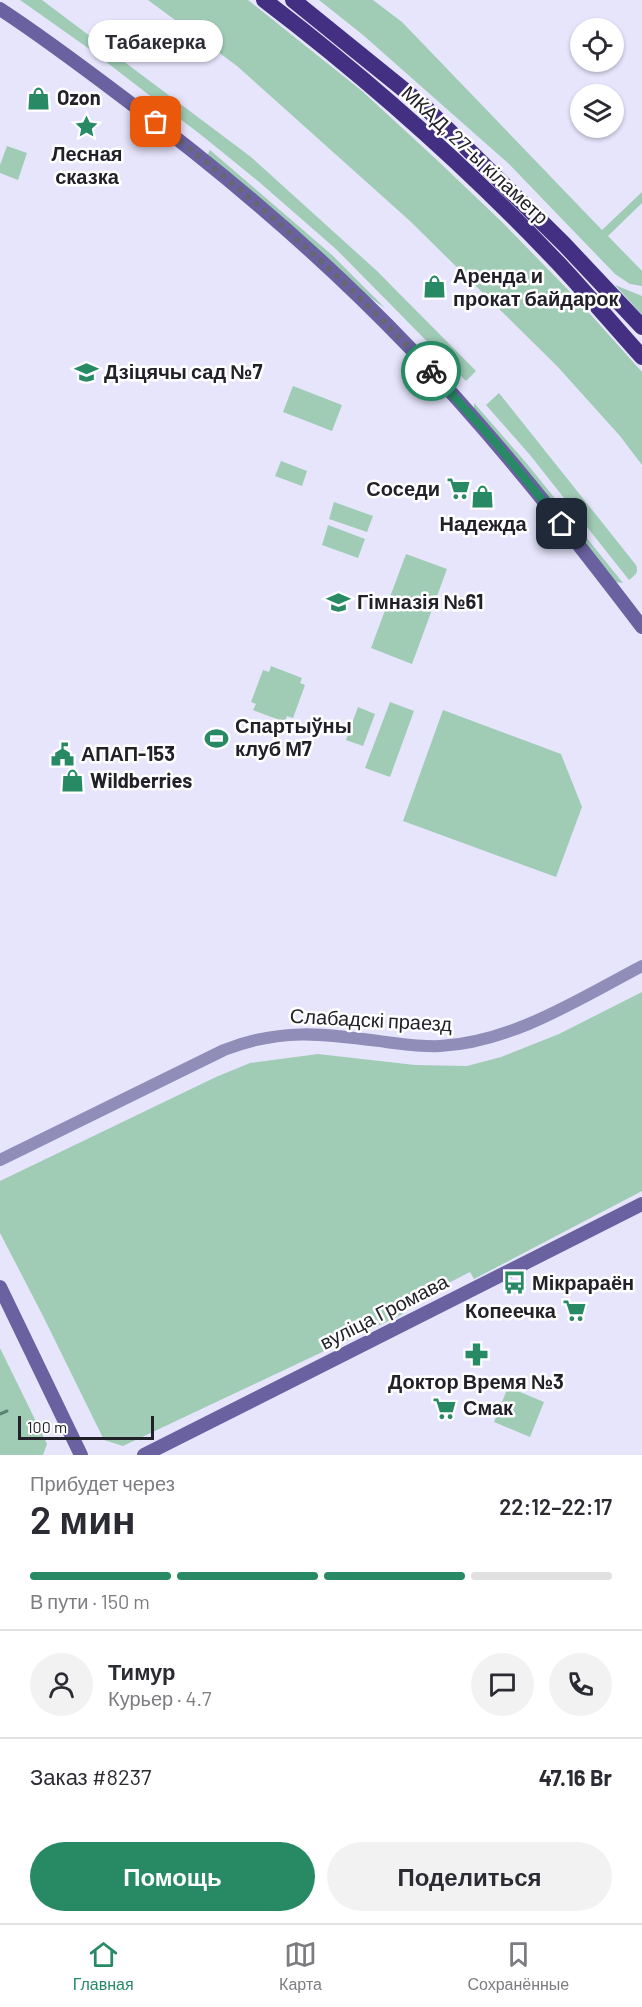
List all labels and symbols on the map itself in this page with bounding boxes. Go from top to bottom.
callout: Табакерка [88,20,224,62]
street label: МКАД, 27-ы кіламетр [397,80,554,229]
shop icon: Ozon [26,85,52,111]
place label: Ozon [57,85,101,109]
pin [130,96,181,147]
place icon: Лесная сказка [74,113,100,139]
place label: Лесная сказка [52,141,122,188]
place label: Аренда и прокат байдарок [453,263,619,310]
shop icon: Аренда и прокат байдарок [422,274,448,300]
courier [401,341,461,401]
school or university icon: Дзіцячы сад №7 [73,359,99,385]
place label: Дзіцячы сад №7 [104,359,262,383]
place label: Соседи [366,476,440,500]
supermarket icon: Соседи [445,476,471,502]
shop icon: Надежда [470,484,496,510]
pin [536,498,587,549]
place label: Надежда [439,511,527,535]
school or university icon: Гімназія №61 [326,589,352,615]
place label: Гімназія №61 [357,589,483,613]
place label: Спартыўны клуб М7 [235,713,352,760]
sports icon: Спартыўны клуб М7 [204,725,230,751]
public building icon: АПАП-153 [50,741,76,767]
place label: АПАП-153 [81,741,175,765]
shop icon: Wildberries [59,768,85,794]
place label: Wildberries [90,768,192,792]
street label: Слабадскі праезд [289,1003,453,1035]
street label: вуліца Громава [315,1268,452,1354]
bus stop icon: Мікрараён [501,1270,527,1296]
place label: Мікрараён [532,1270,634,1294]
place label: Копеечка [465,1298,557,1322]
supermarket icon: Копеечка [561,1298,587,1324]
pharmacy icon: Доктор Время №3 [463,1341,489,1367]
place label: Доктор Время №3 [388,1369,564,1393]
supermarket icon: Смак [432,1395,458,1421]
place label: Смак [463,1395,514,1419]
scale bar [18,1413,154,1440]

